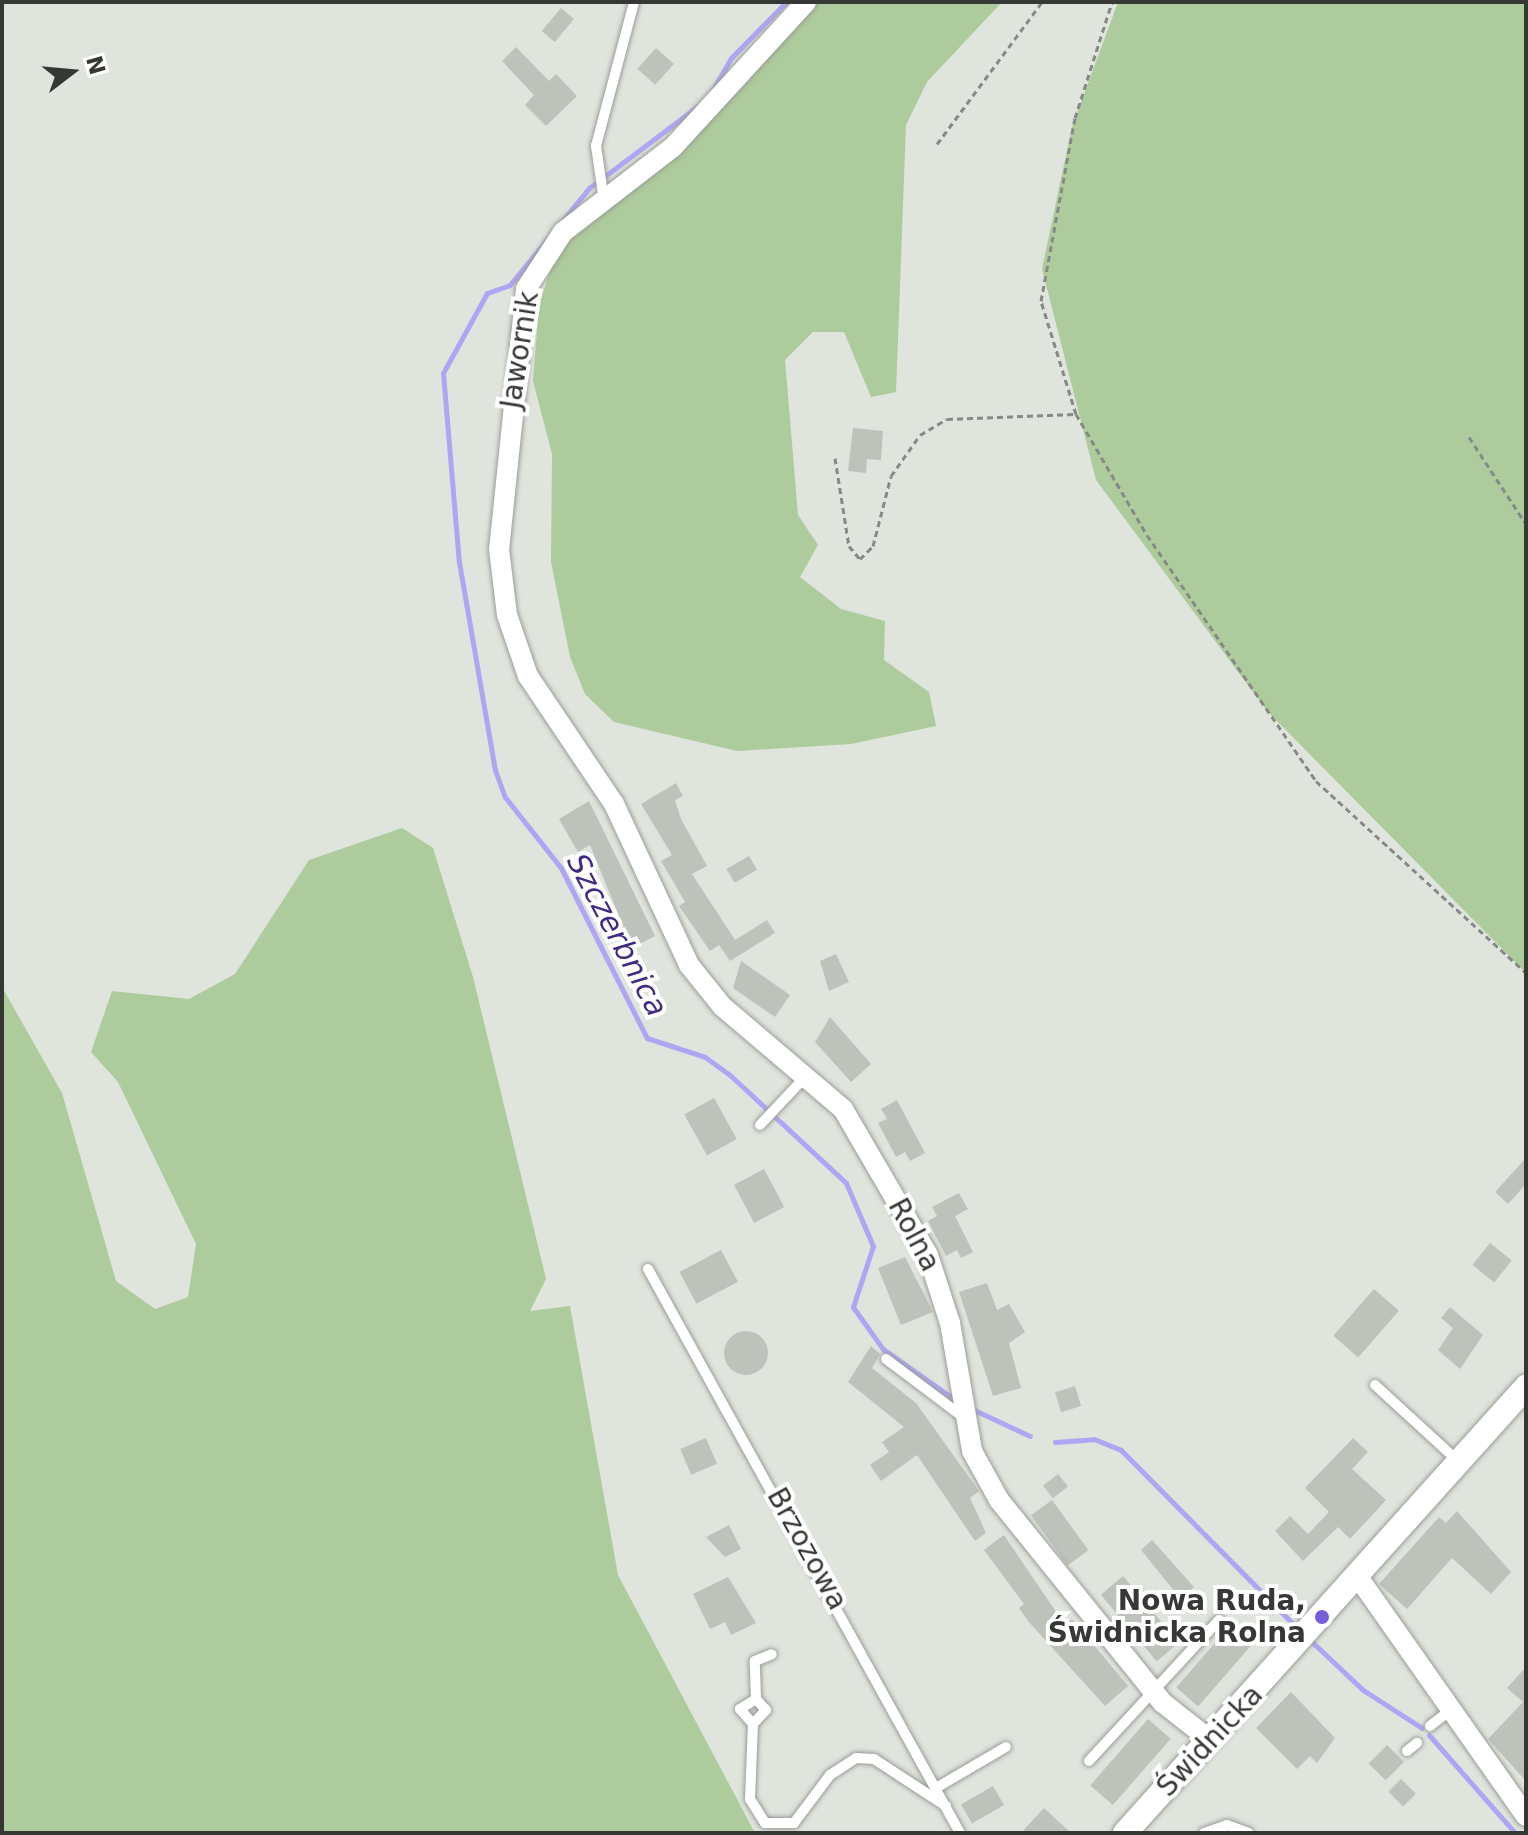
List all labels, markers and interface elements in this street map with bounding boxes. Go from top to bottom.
north arrow [32,32,112,112]
text: N [81,53,110,78]
street label: Jawornik [494,289,546,411]
water label: Szczerbnica [559,847,675,1023]
street label: Rolna [881,1193,947,1277]
street label: Brzozowa [760,1482,854,1616]
place label: Nowa Ruda, Świdnicka Rolna [1048,1584,1306,1650]
marker: Nowa Ruda, Świdnicka Rolna [1313,1608,1331,1626]
street label: Świdnicka [1150,1678,1270,1804]

